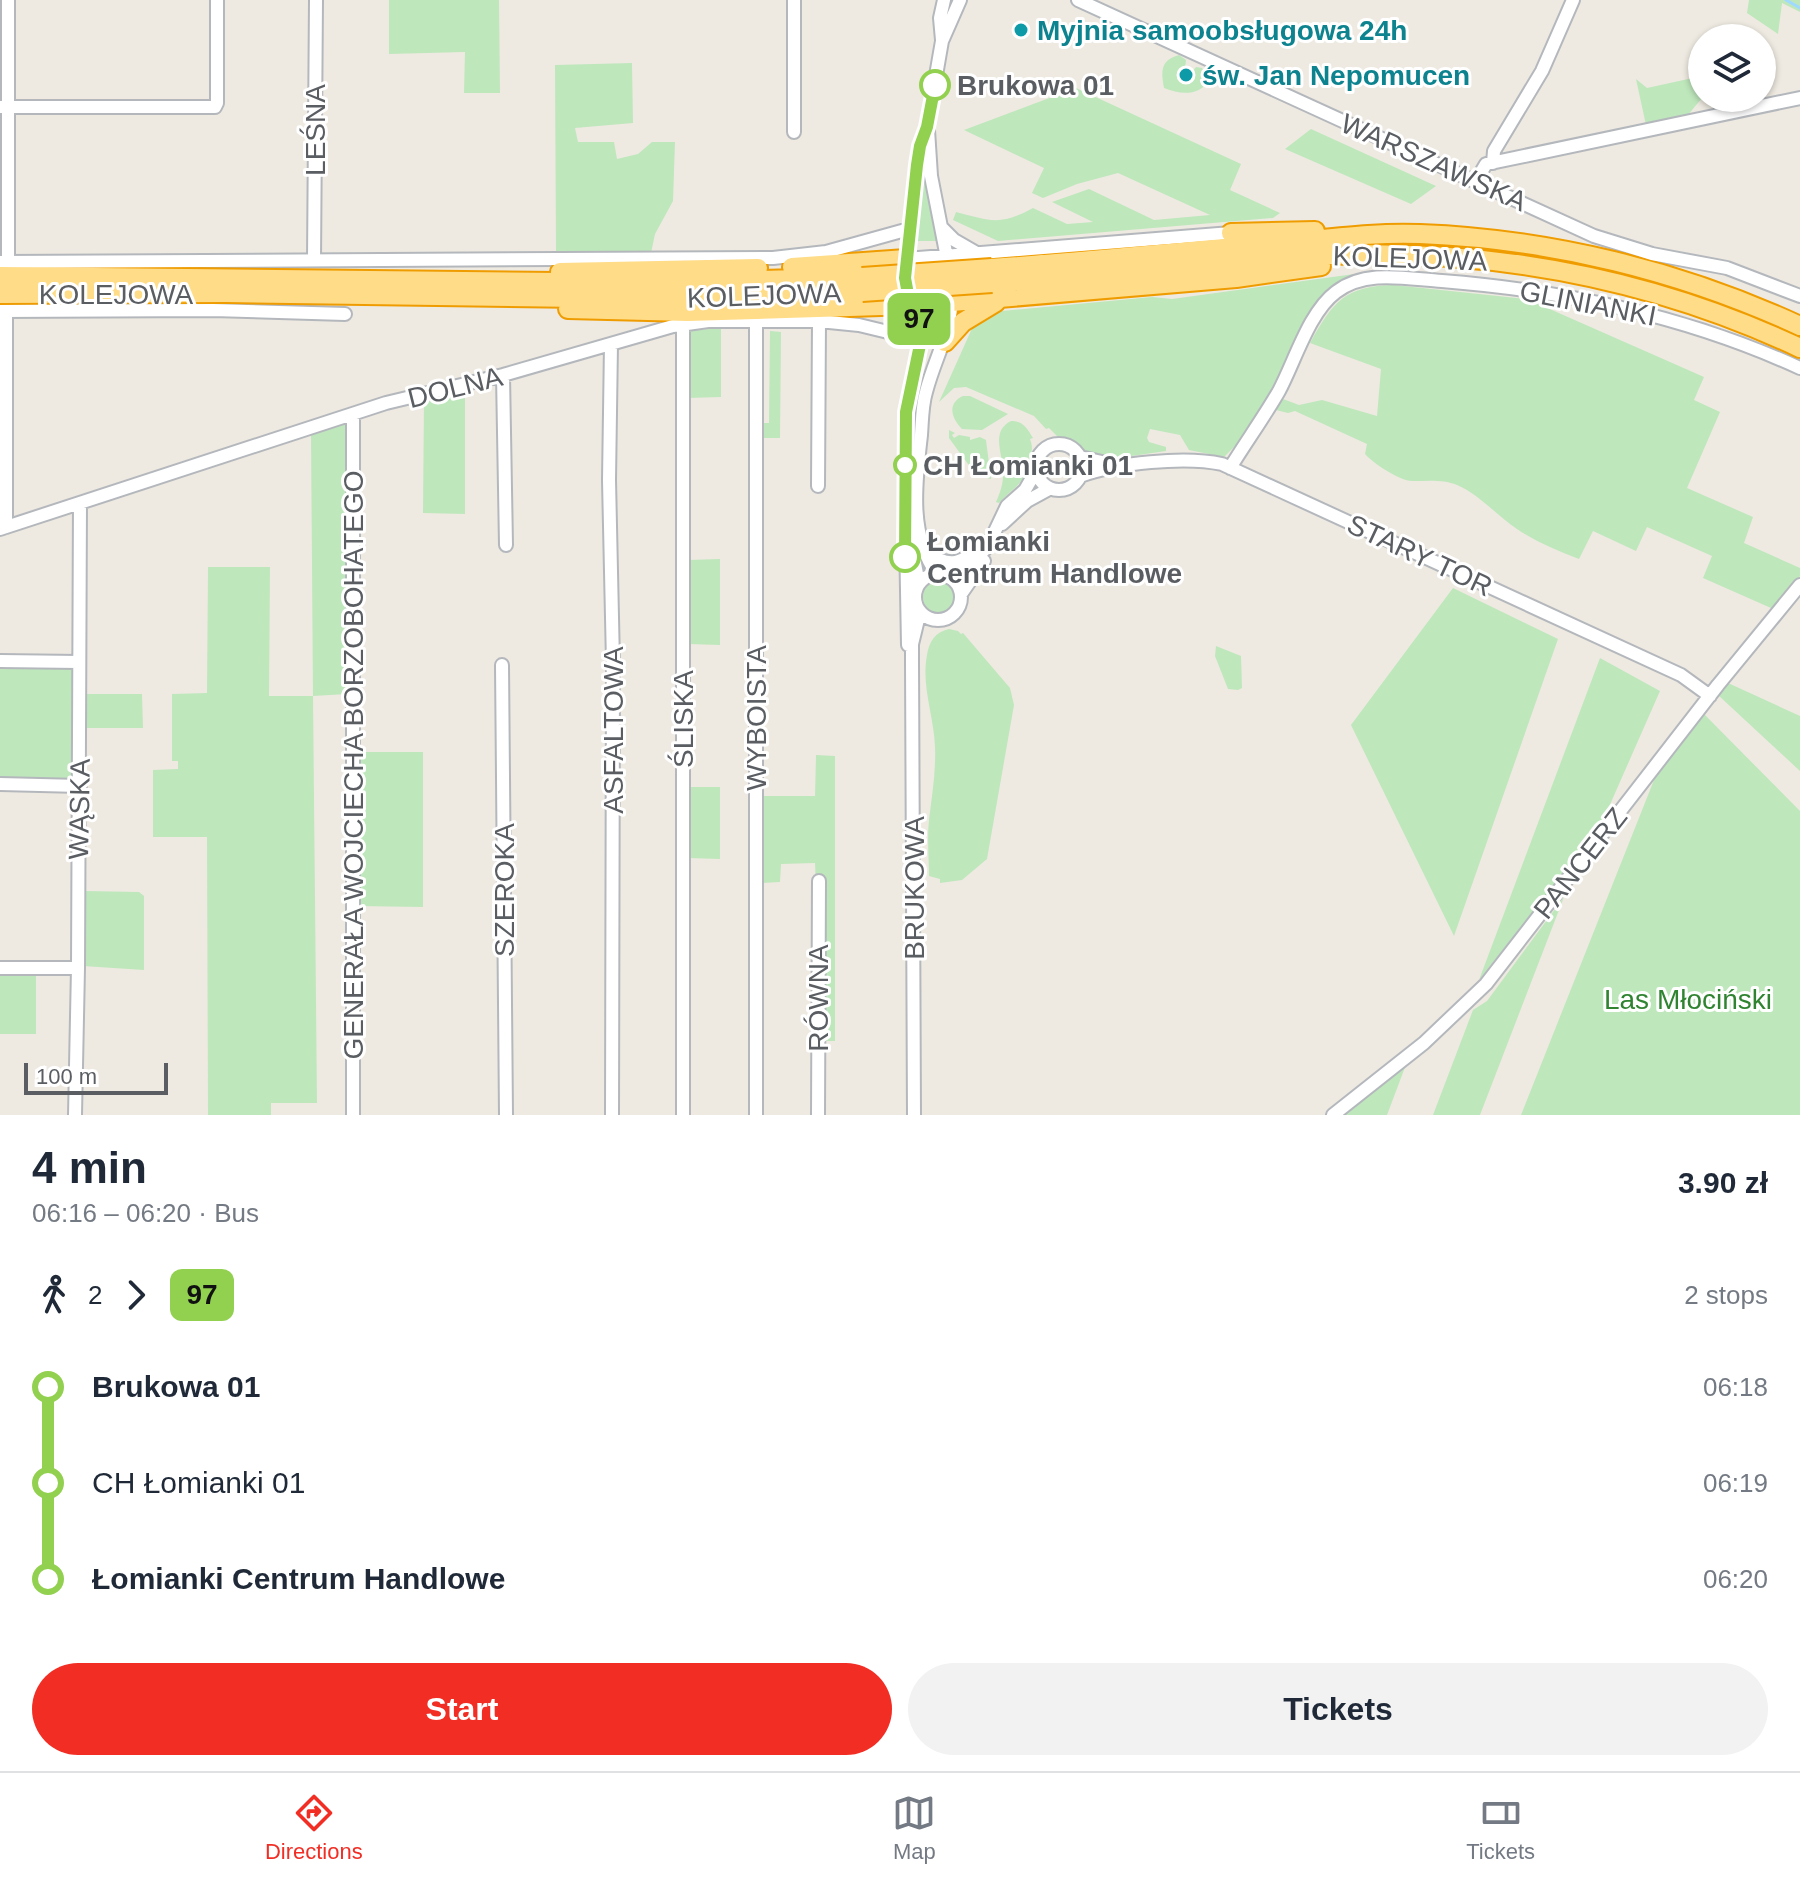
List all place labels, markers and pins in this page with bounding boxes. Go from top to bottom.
place label: Myjnia samoobsługowa 24h [1037,15,1407,46]
marker: Myjnia samoobsługowa 24h [1012,21,1030,39]
place label: św. Jan Nepomucen [1202,60,1470,91]
marker: św. Jan Nepomucen [1177,66,1195,84]
marker: Brukowa 01 [920,70,950,100]
place label: Brukowa 01 [957,70,1114,101]
place label: CH Łomianki 01 [923,450,1133,481]
marker: CH Łomianki 01 [894,454,916,476]
place label: Łomianki Centrum Handlowe [927,526,1182,589]
marker: Łomianki Centrum Handlowe [890,542,920,572]

